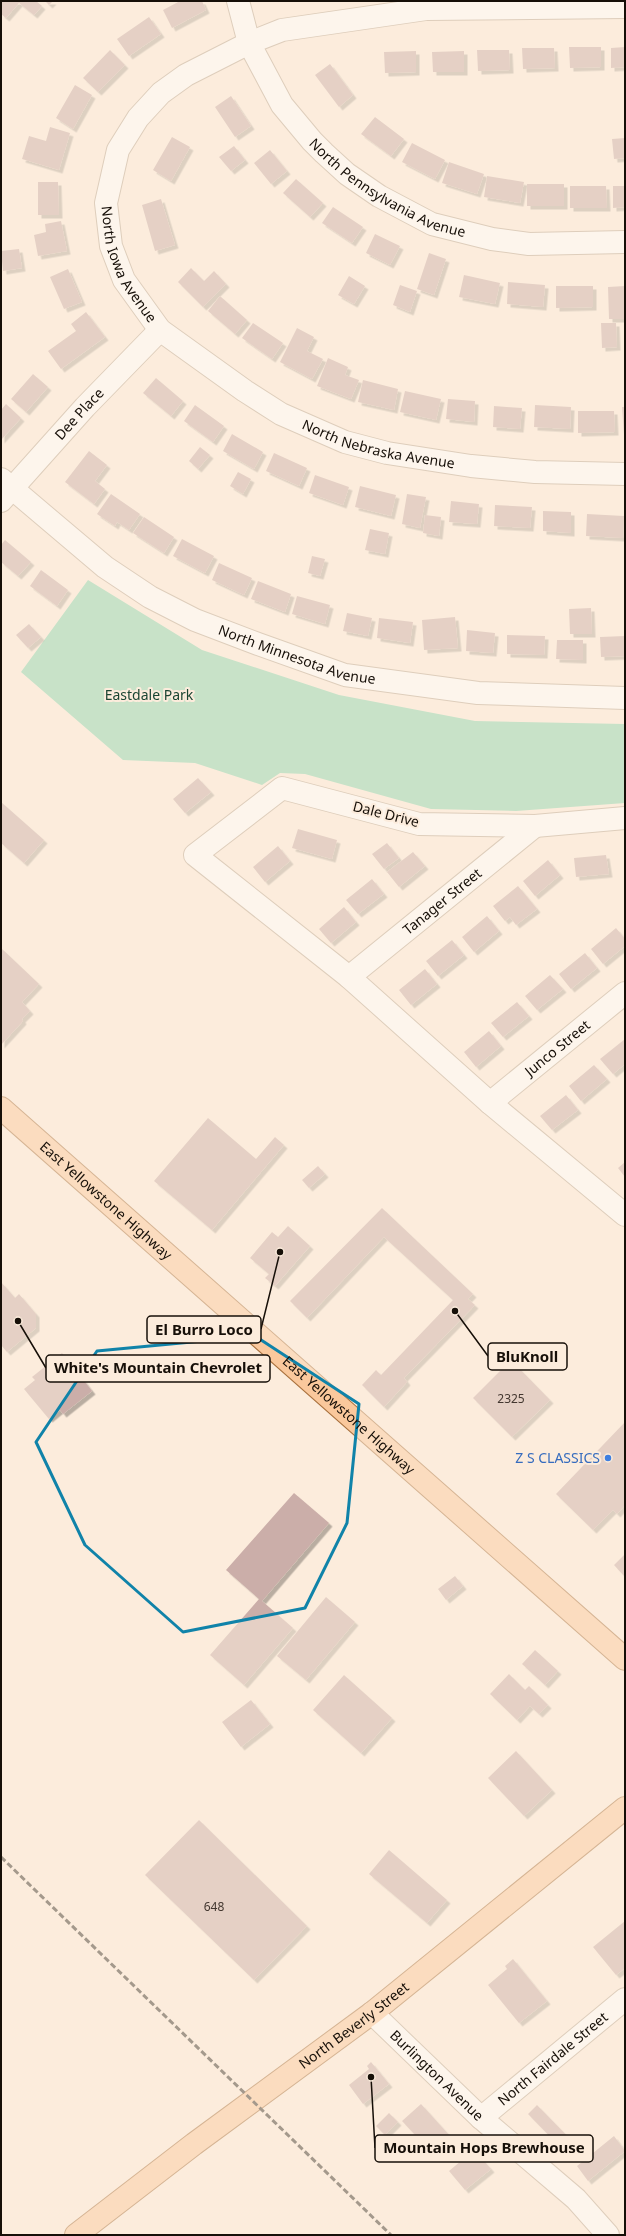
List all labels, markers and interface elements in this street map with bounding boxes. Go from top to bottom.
street label: North Pennsylvania Avenue [305,134,468,241]
street label: North Iowa Avenue [97,205,162,326]
street label: Dee Place [50,383,108,444]
street label: North Nebraska Avenue [299,414,456,472]
street label: North Minnesota Avenue [216,620,377,688]
park label: Eastdale Park [105,685,194,704]
street label: Dale Drive [351,796,421,831]
street label: Tanager Street [399,863,485,939]
street label: Junco Street [519,1015,594,1081]
street label: East Yellowstone Highway [36,1137,177,1264]
callout: El Burro Loco [147,1316,261,1343]
text: El Burro Loco [155,1319,253,1339]
callout: BluKnoll [488,1343,567,1370]
text: BluKnoll [496,1346,558,1366]
street label: East Yellowstone Highway [279,1351,420,1479]
callout: White's Mountain Chevrolet [46,1355,270,1382]
text: White's Mountain Chevrolet [54,1357,262,1377]
house number: 2325 [497,1390,525,1407]
place label: Z S CLASSICS [515,1448,600,1467]
marker: Z S CLASSICS [603,1453,613,1463]
house number: 648 [204,1898,224,1915]
street label: North Beverly Street [295,1977,412,2073]
street label: North Fairdale Street [493,2007,611,2109]
street label: Burlington Avenue [386,2026,488,2125]
callout: Mountain Hops Brewhouse [375,2135,593,2162]
text: Mountain Hops Brewhouse [383,2137,585,2157]

